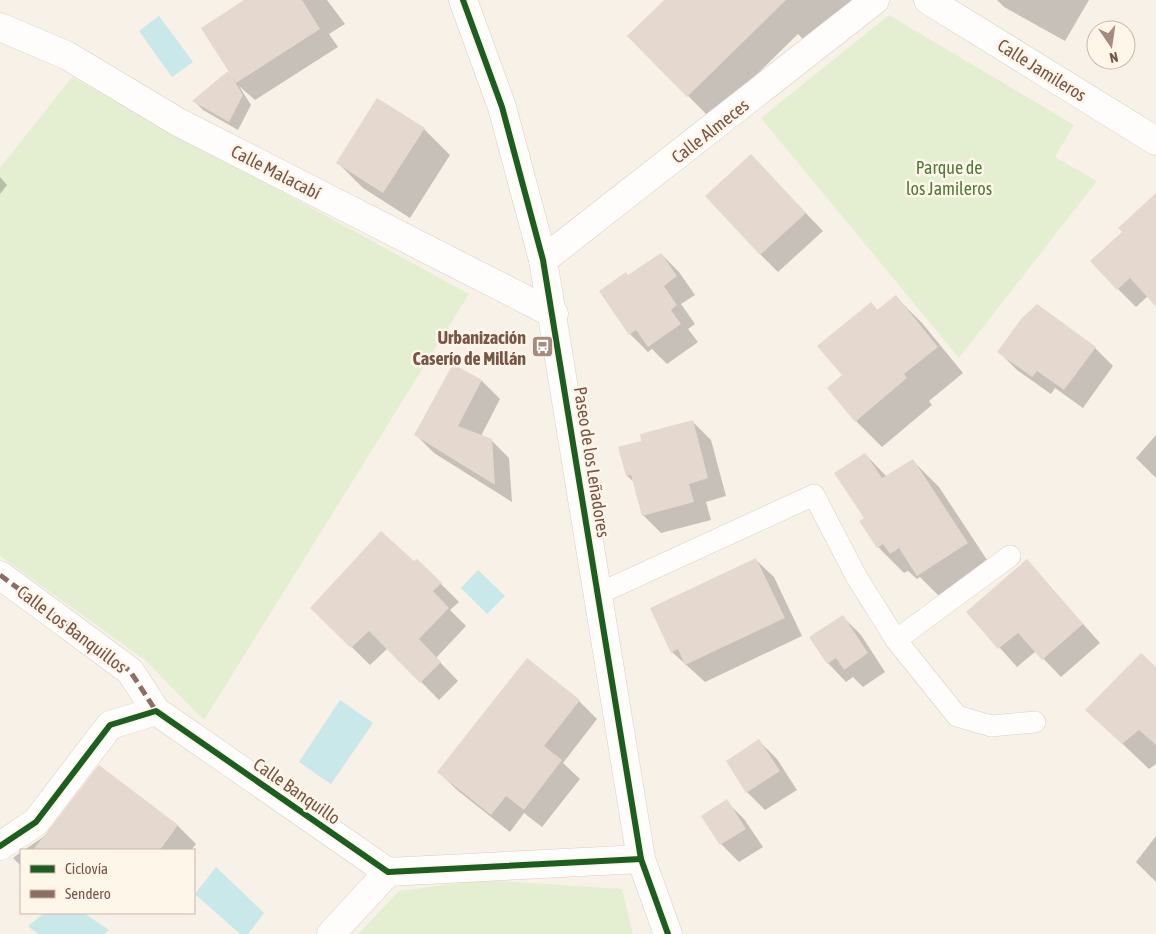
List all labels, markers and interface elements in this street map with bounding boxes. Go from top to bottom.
north arrow [1086,20,1136,70]
street label: Calle Jamileros [994,34,1090,106]
text: N [1108,49,1120,66]
street label: Calle Almeces [667,94,753,168]
street label: Calle Malacabí [228,140,324,204]
park label: Parque de los Jamileros [906,157,992,199]
place label: Urbanización Caserío de Millán [413,327,526,369]
bus stop icon: Urbanización Caserío de Millán [530,335,554,359]
street label: Paseo de los Leñadores [570,385,614,539]
street label: Calle Los Banquillos [13,581,131,677]
street label: Calle Banquillo [249,753,345,829]
legend [20,849,195,914]
text: Ciclovía [65,860,108,877]
text: Sendero [65,885,111,902]

